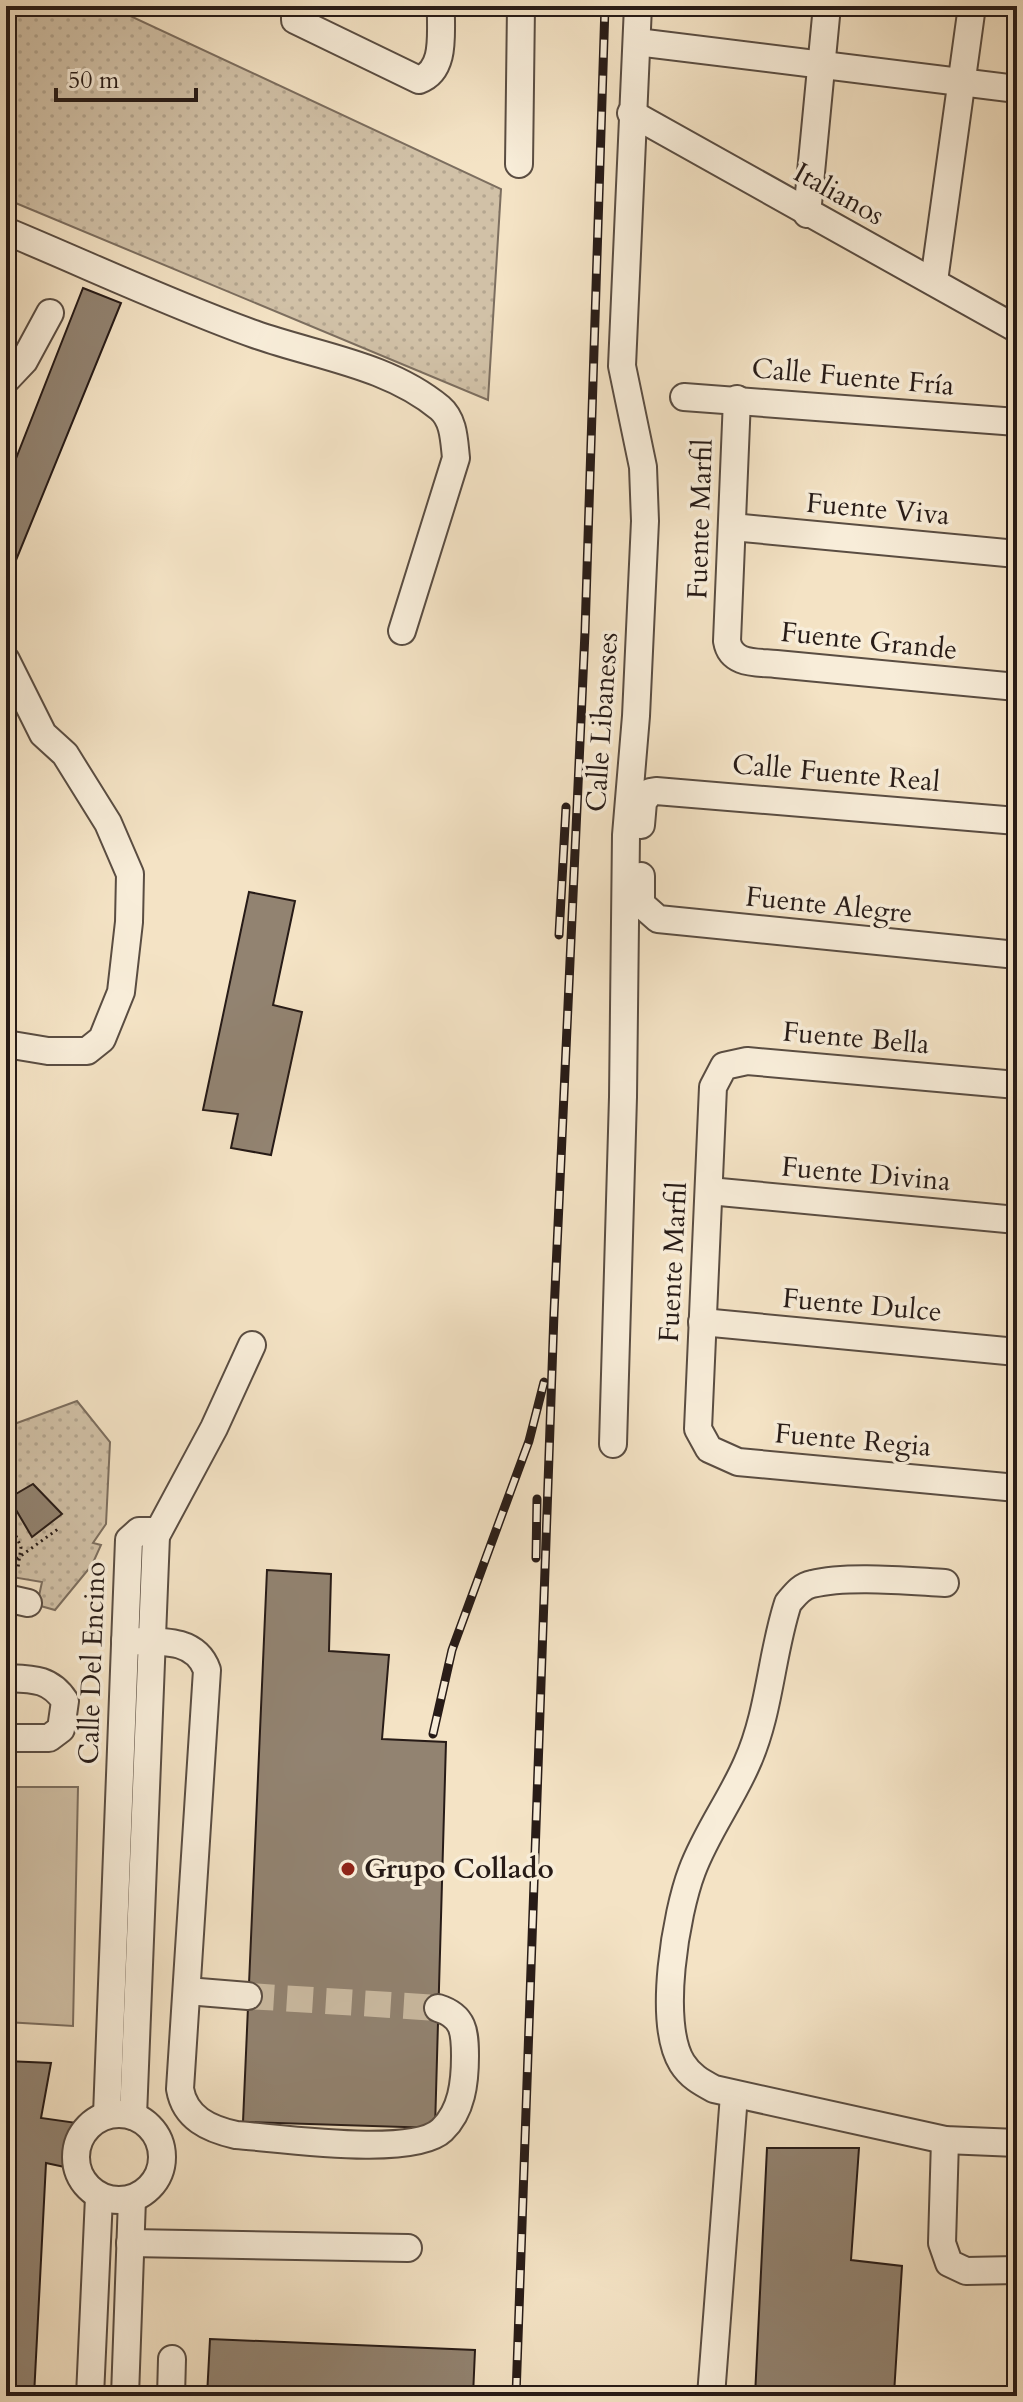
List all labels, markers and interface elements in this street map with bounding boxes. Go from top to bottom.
scale bar [56,52,196,102]
text: 50 m [68,64,120,97]
street label: Italianos [787,154,891,234]
street label: Calle Fuente Fría [750,349,956,405]
street label: Fuente Marfil [678,438,722,600]
street label: Fuente Viva [805,484,951,534]
street label: Fuente Grande [779,613,959,669]
street label: Calle Libaneses [577,631,627,813]
street label: Calle Fuente Real [731,745,941,801]
street label: Fuente Alegre [744,877,914,933]
street label: Fuente Bella [781,1013,931,1063]
street label: Fuente Divina [780,1148,952,1200]
street label: Fuente Marfil [650,1181,696,1343]
street label: Fuente Dulce [781,1279,943,1331]
street label: Fuente Regia [773,1414,933,1466]
street label: Calle Del Encino [69,1561,115,1765]
place label: Grupo Collado [364,1850,554,1888]
marker: Grupo Collado [339,1860,357,1878]

